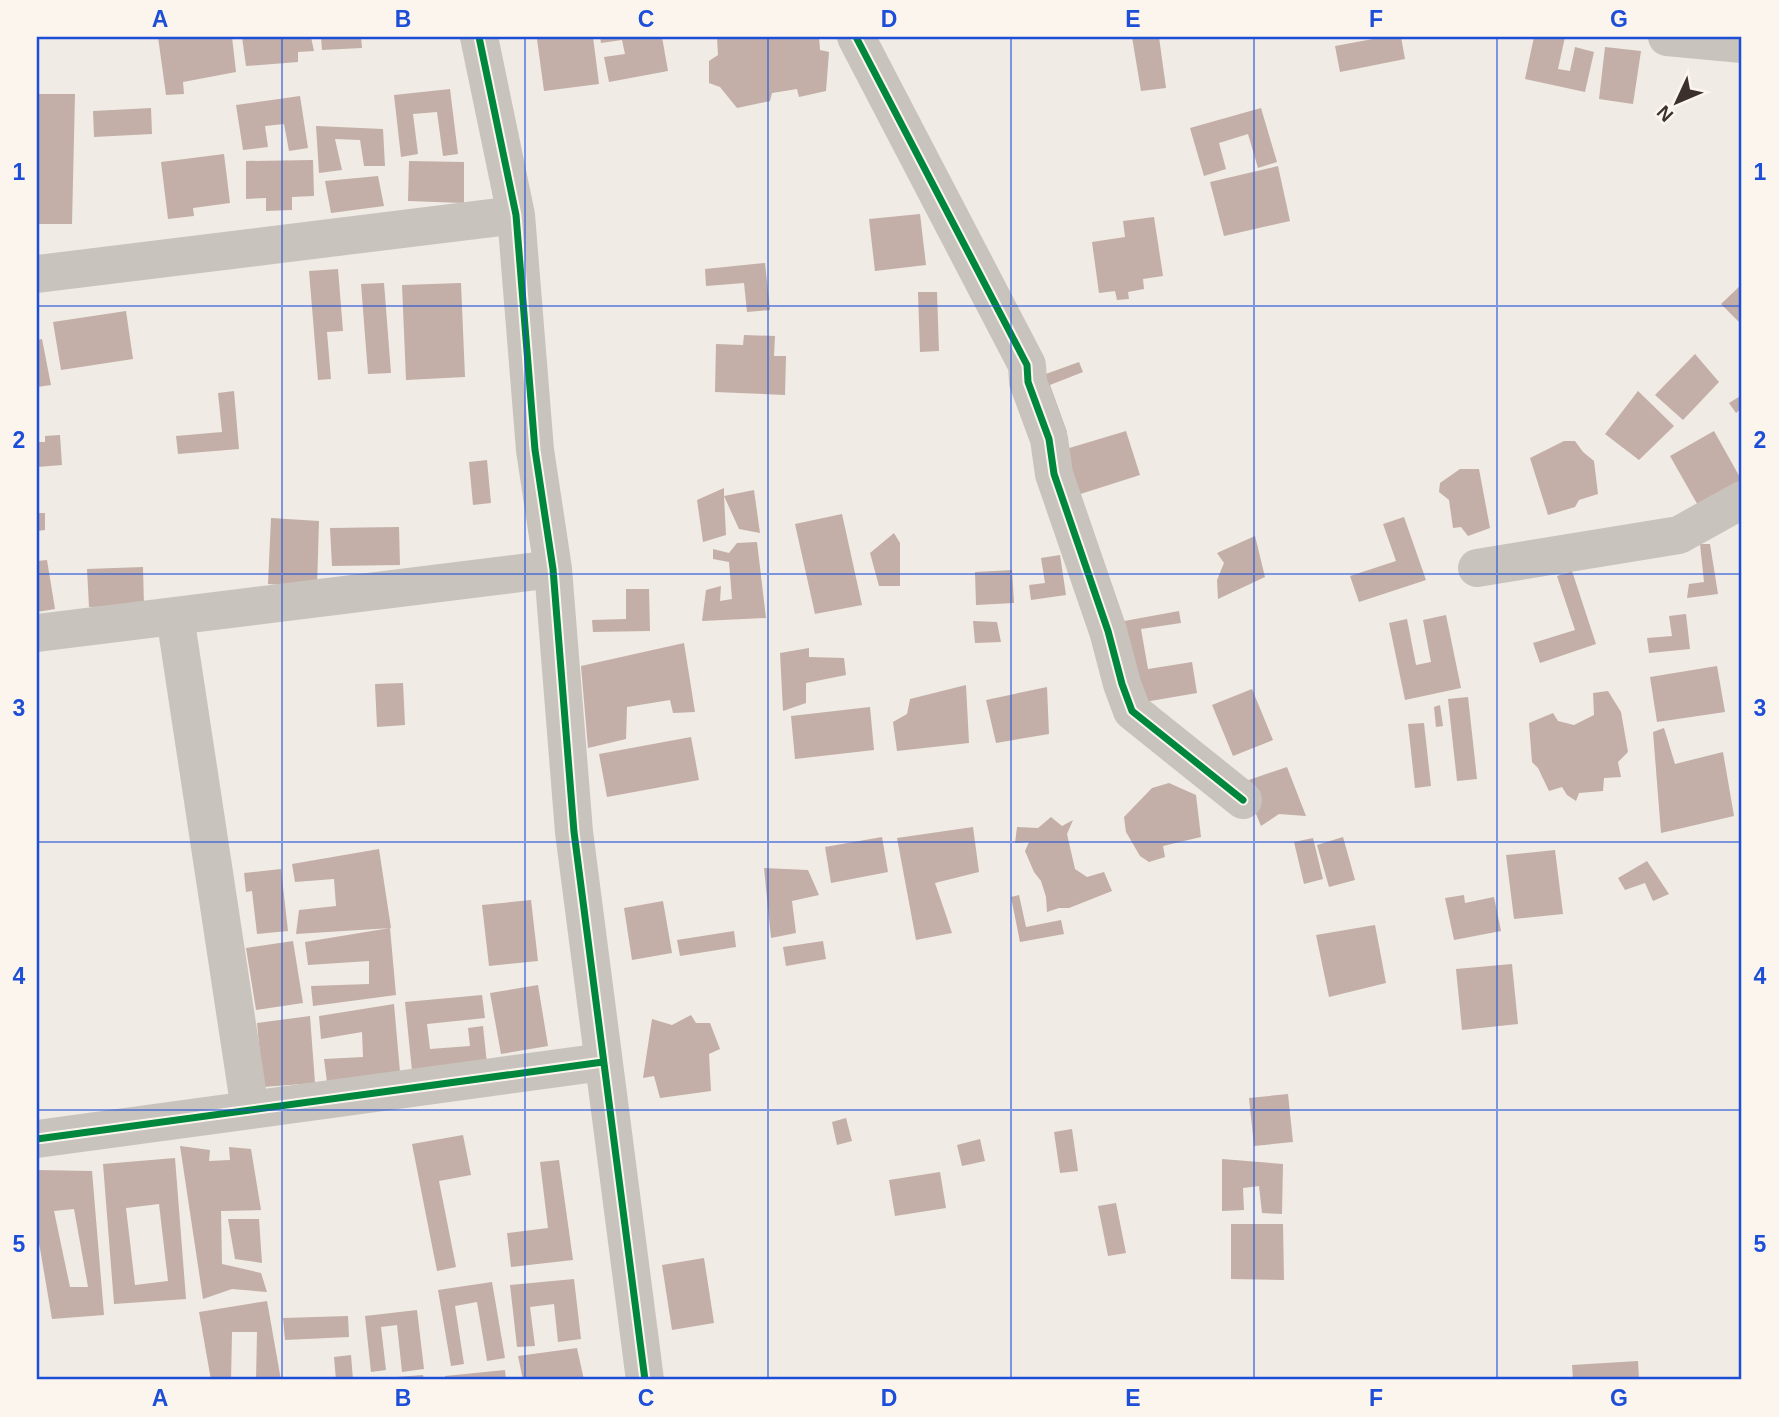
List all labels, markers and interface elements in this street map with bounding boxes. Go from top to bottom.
text: A [152,6,168,32]
text: B [395,6,411,32]
text: C [638,6,654,32]
text: D [881,6,897,32]
text: E [1125,6,1141,32]
text: F [1369,6,1383,32]
text: G [1610,6,1628,32]
north arrow [1642,66,1712,136]
text: N [1653,101,1677,126]
text: 1 [13,159,26,185]
text: 1 [1754,159,1767,185]
text: 2 [13,427,25,453]
text: 2 [1754,427,1766,453]
text: 3 [13,695,25,721]
text: 3 [1754,695,1766,721]
text: 4 [13,963,26,989]
text: 4 [1754,963,1767,989]
text: 5 [13,1231,26,1257]
text: 5 [1754,1231,1767,1257]
text: A [152,1385,168,1411]
text: B [395,1385,411,1411]
text: C [638,1385,654,1411]
text: D [881,1385,897,1411]
text: E [1125,1385,1141,1411]
text: F [1369,1385,1383,1411]
text: G [1610,1385,1628,1411]

